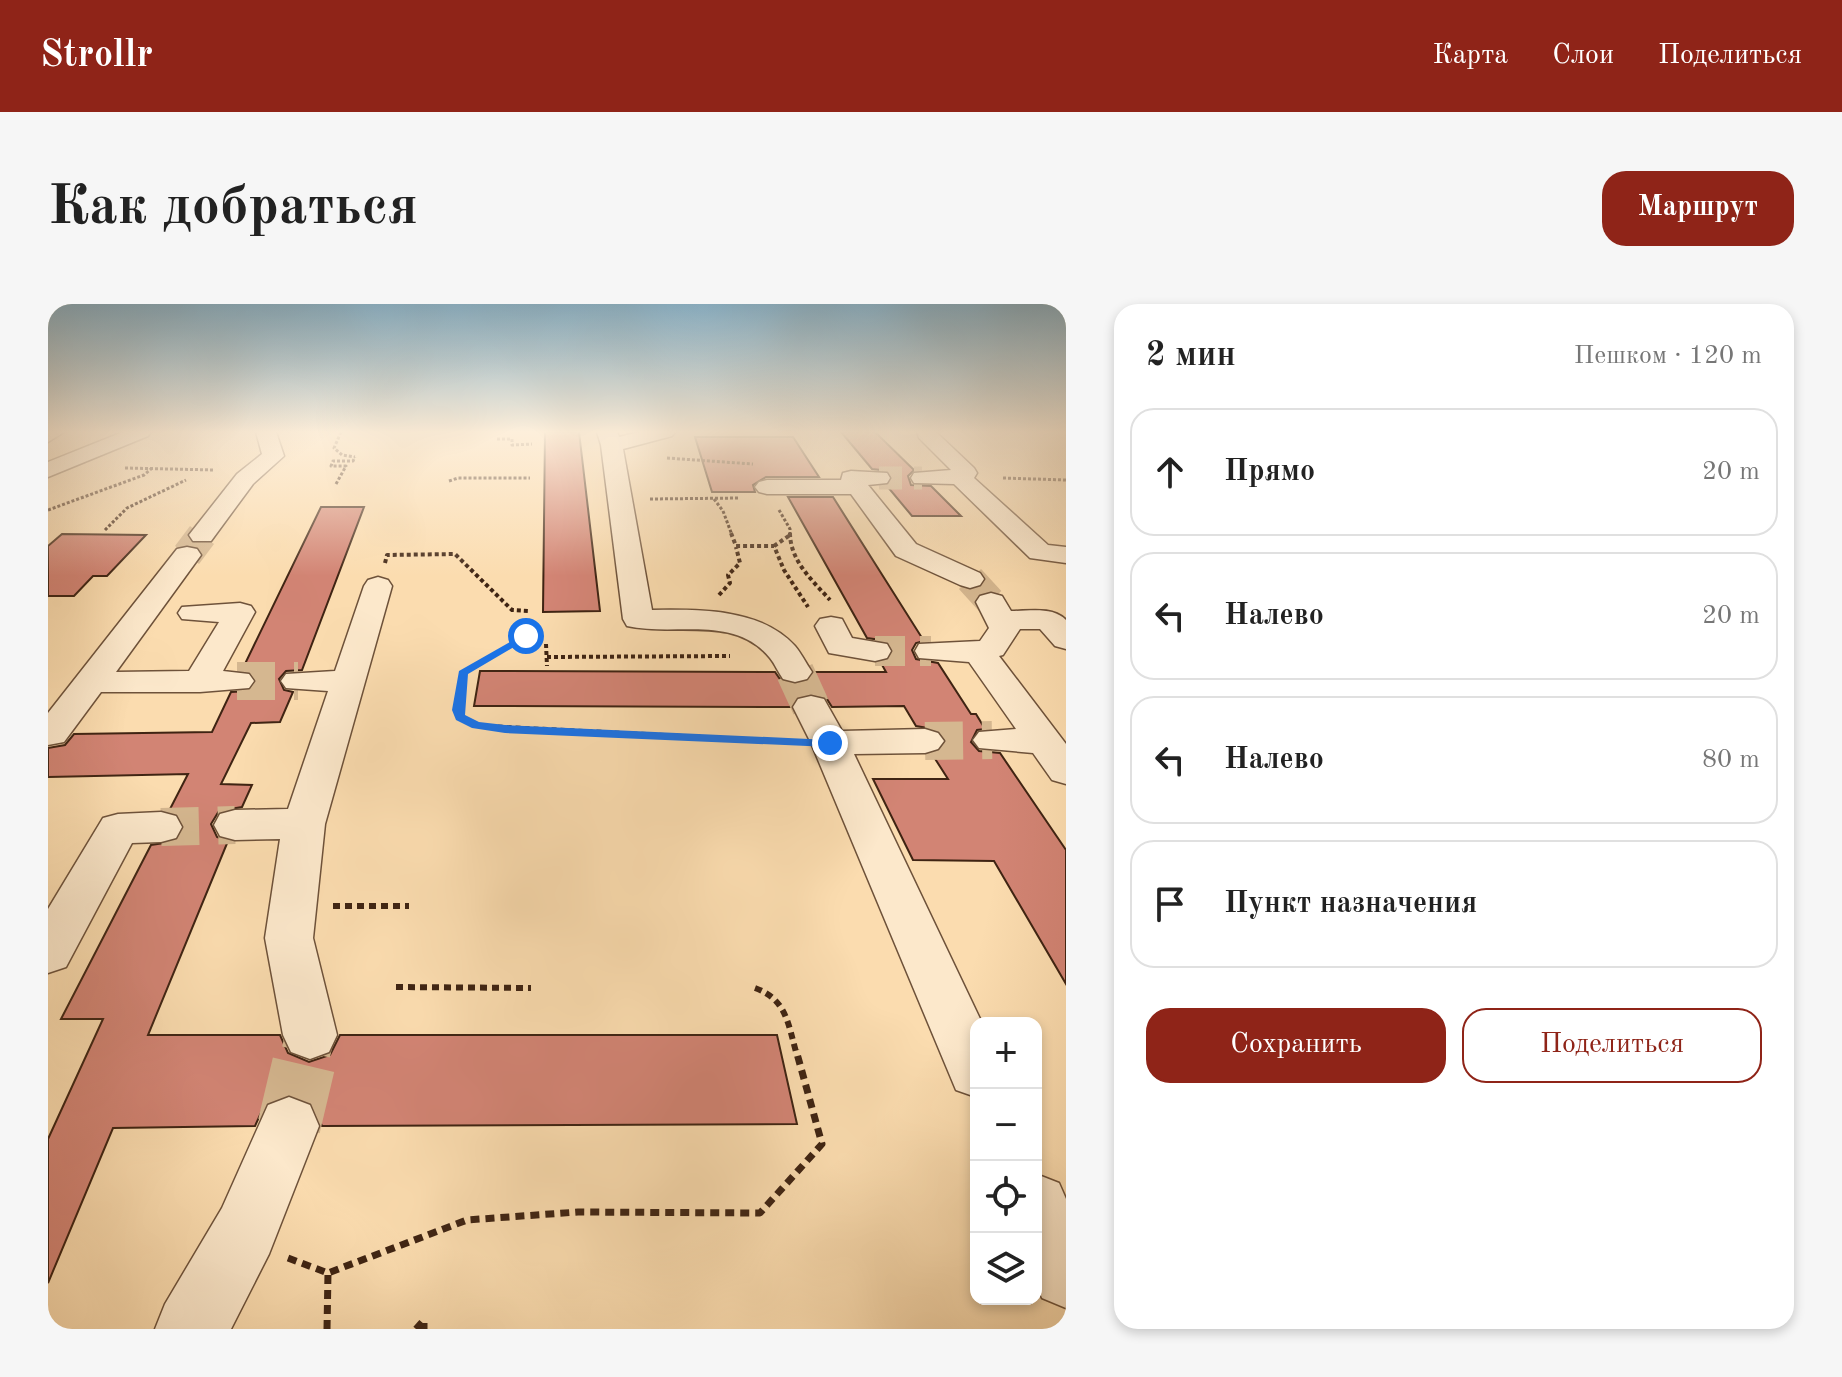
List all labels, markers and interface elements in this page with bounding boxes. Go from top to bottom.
text: Strollr [40,37,153,75]
text: Карта [1432,42,1508,70]
text: Слои [1552,42,1614,70]
text: Поделиться [1658,42,1802,70]
button: Маршрут [1602,171,1794,246]
text: Как добраться [48,180,418,236]
text: 2 мин [1146,339,1236,373]
text: Пешком · 120 m [1574,343,1762,369]
icon: ahead [1148,450,1192,494]
text: Прямо [1224,457,1315,487]
text: 20 m [1702,459,1760,485]
icon: left [1148,594,1192,638]
text: Налево [1224,601,1324,631]
text: 20 m [1702,603,1760,629]
route start [508,618,544,654]
route end [812,725,848,761]
icon: left [1148,738,1192,782]
text: Налево [1224,745,1324,775]
text: 80 m [1702,747,1760,773]
icon: arrive [1148,882,1192,926]
text: Пункт назначения [1224,889,1477,919]
button: Сохранить [1146,1008,1446,1083]
button: Поделиться [1462,1008,1762,1083]
map controls [970,1017,1042,1305]
button: + [970,1017,1042,1089]
button: − [970,1089,1042,1161]
button: locate [970,1161,1042,1233]
button: layers [970,1233,1042,1305]

